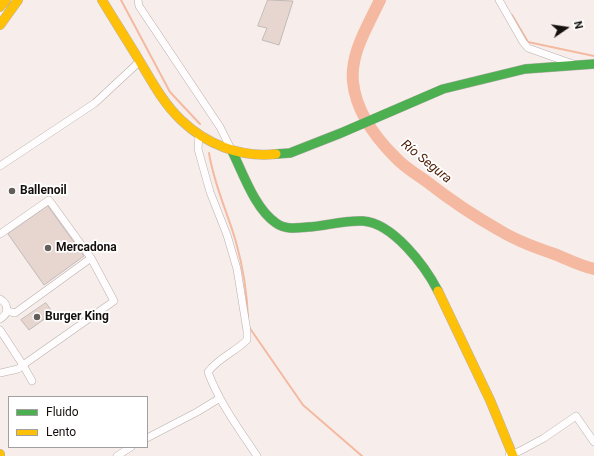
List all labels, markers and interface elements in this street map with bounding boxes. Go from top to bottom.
north arrow [546,8,586,48]
text: N [571,20,585,30]
water label: Río Segura [398,137,454,187]
place label: Ballenoil [20,184,67,198]
marker: Ballenoil [7,186,17,196]
place label: Mercadona [56,241,117,255]
marker: Mercadona [43,243,53,253]
place label: Burger King [45,310,109,324]
marker: Burger King [32,312,42,322]
legend [8,396,148,448]
text: Fluido [46,405,79,419]
text: Lento [46,425,76,439]

